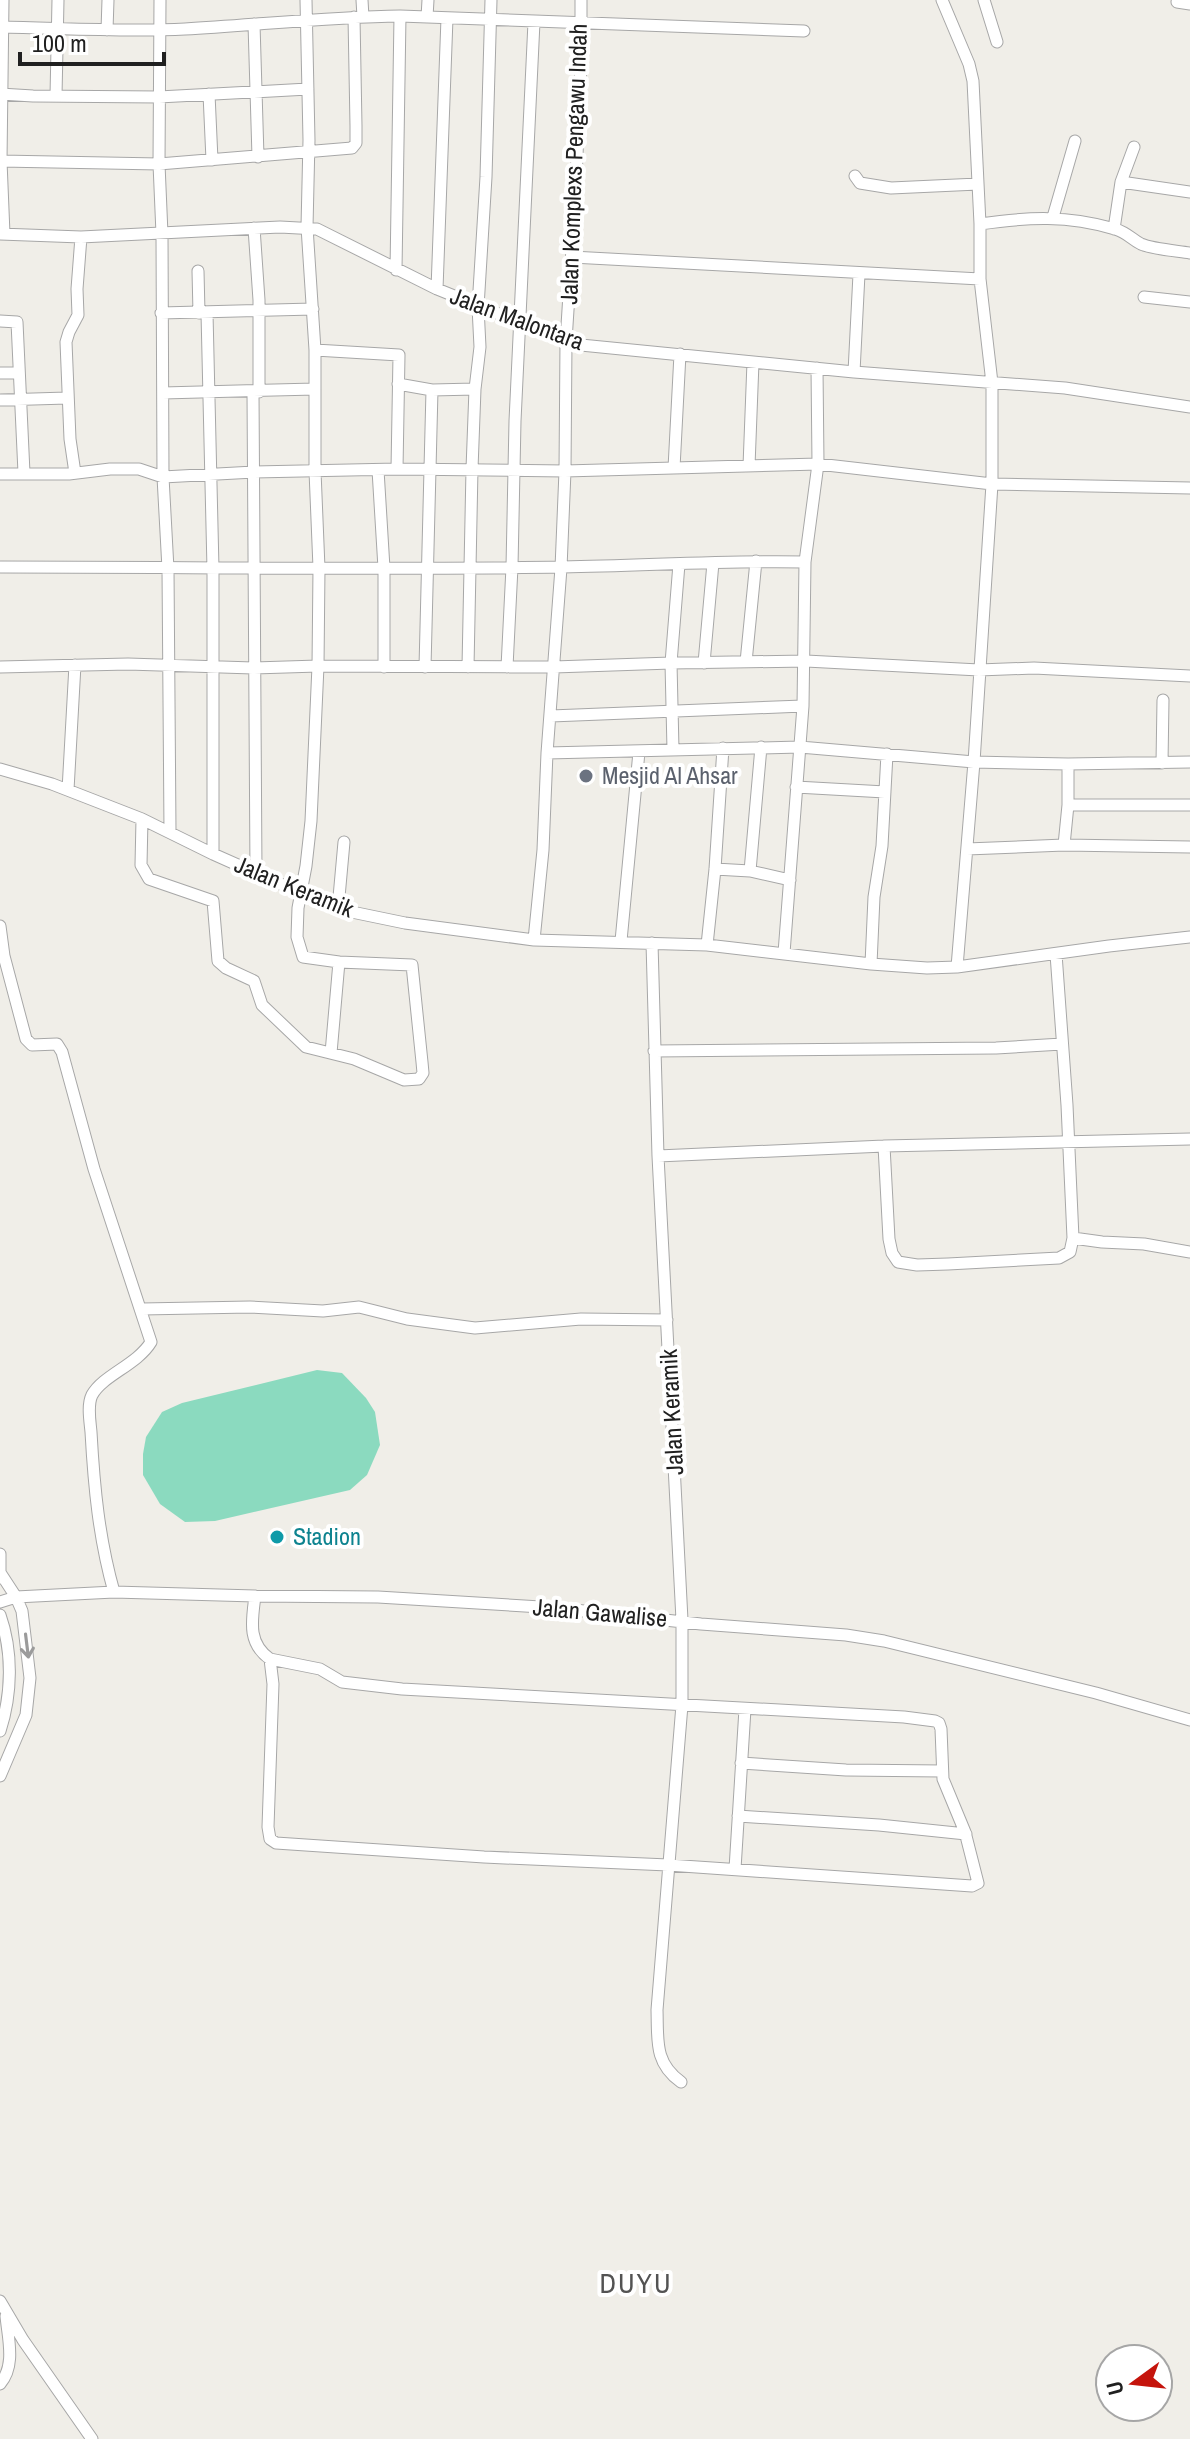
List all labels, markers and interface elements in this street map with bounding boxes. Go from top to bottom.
scale bar [20,16,164,66]
street label: Jalan Komplexs Pengawu Indah [552,23,594,305]
text: 100 m [32,27,87,59]
street label: Jalan Malontara [446,279,589,357]
place label: Mesjid Al Ahsar [602,759,738,791]
marker: Mesjid Al Ahsar [577,767,595,785]
street label: Jalan Keramik [230,848,359,925]
street label: Jalan Keramik [652,1348,690,1476]
place label: Stadion [293,1520,361,1552]
marker: Stadion [268,1528,286,1546]
street label: Jalan Gawalise [532,1590,668,1634]
one-way arrow [20,1633,35,1658]
district label: DUYU [599,2264,673,2302]
north arrow [1094,2343,1174,2423]
text: U [1099,2378,1131,2398]

